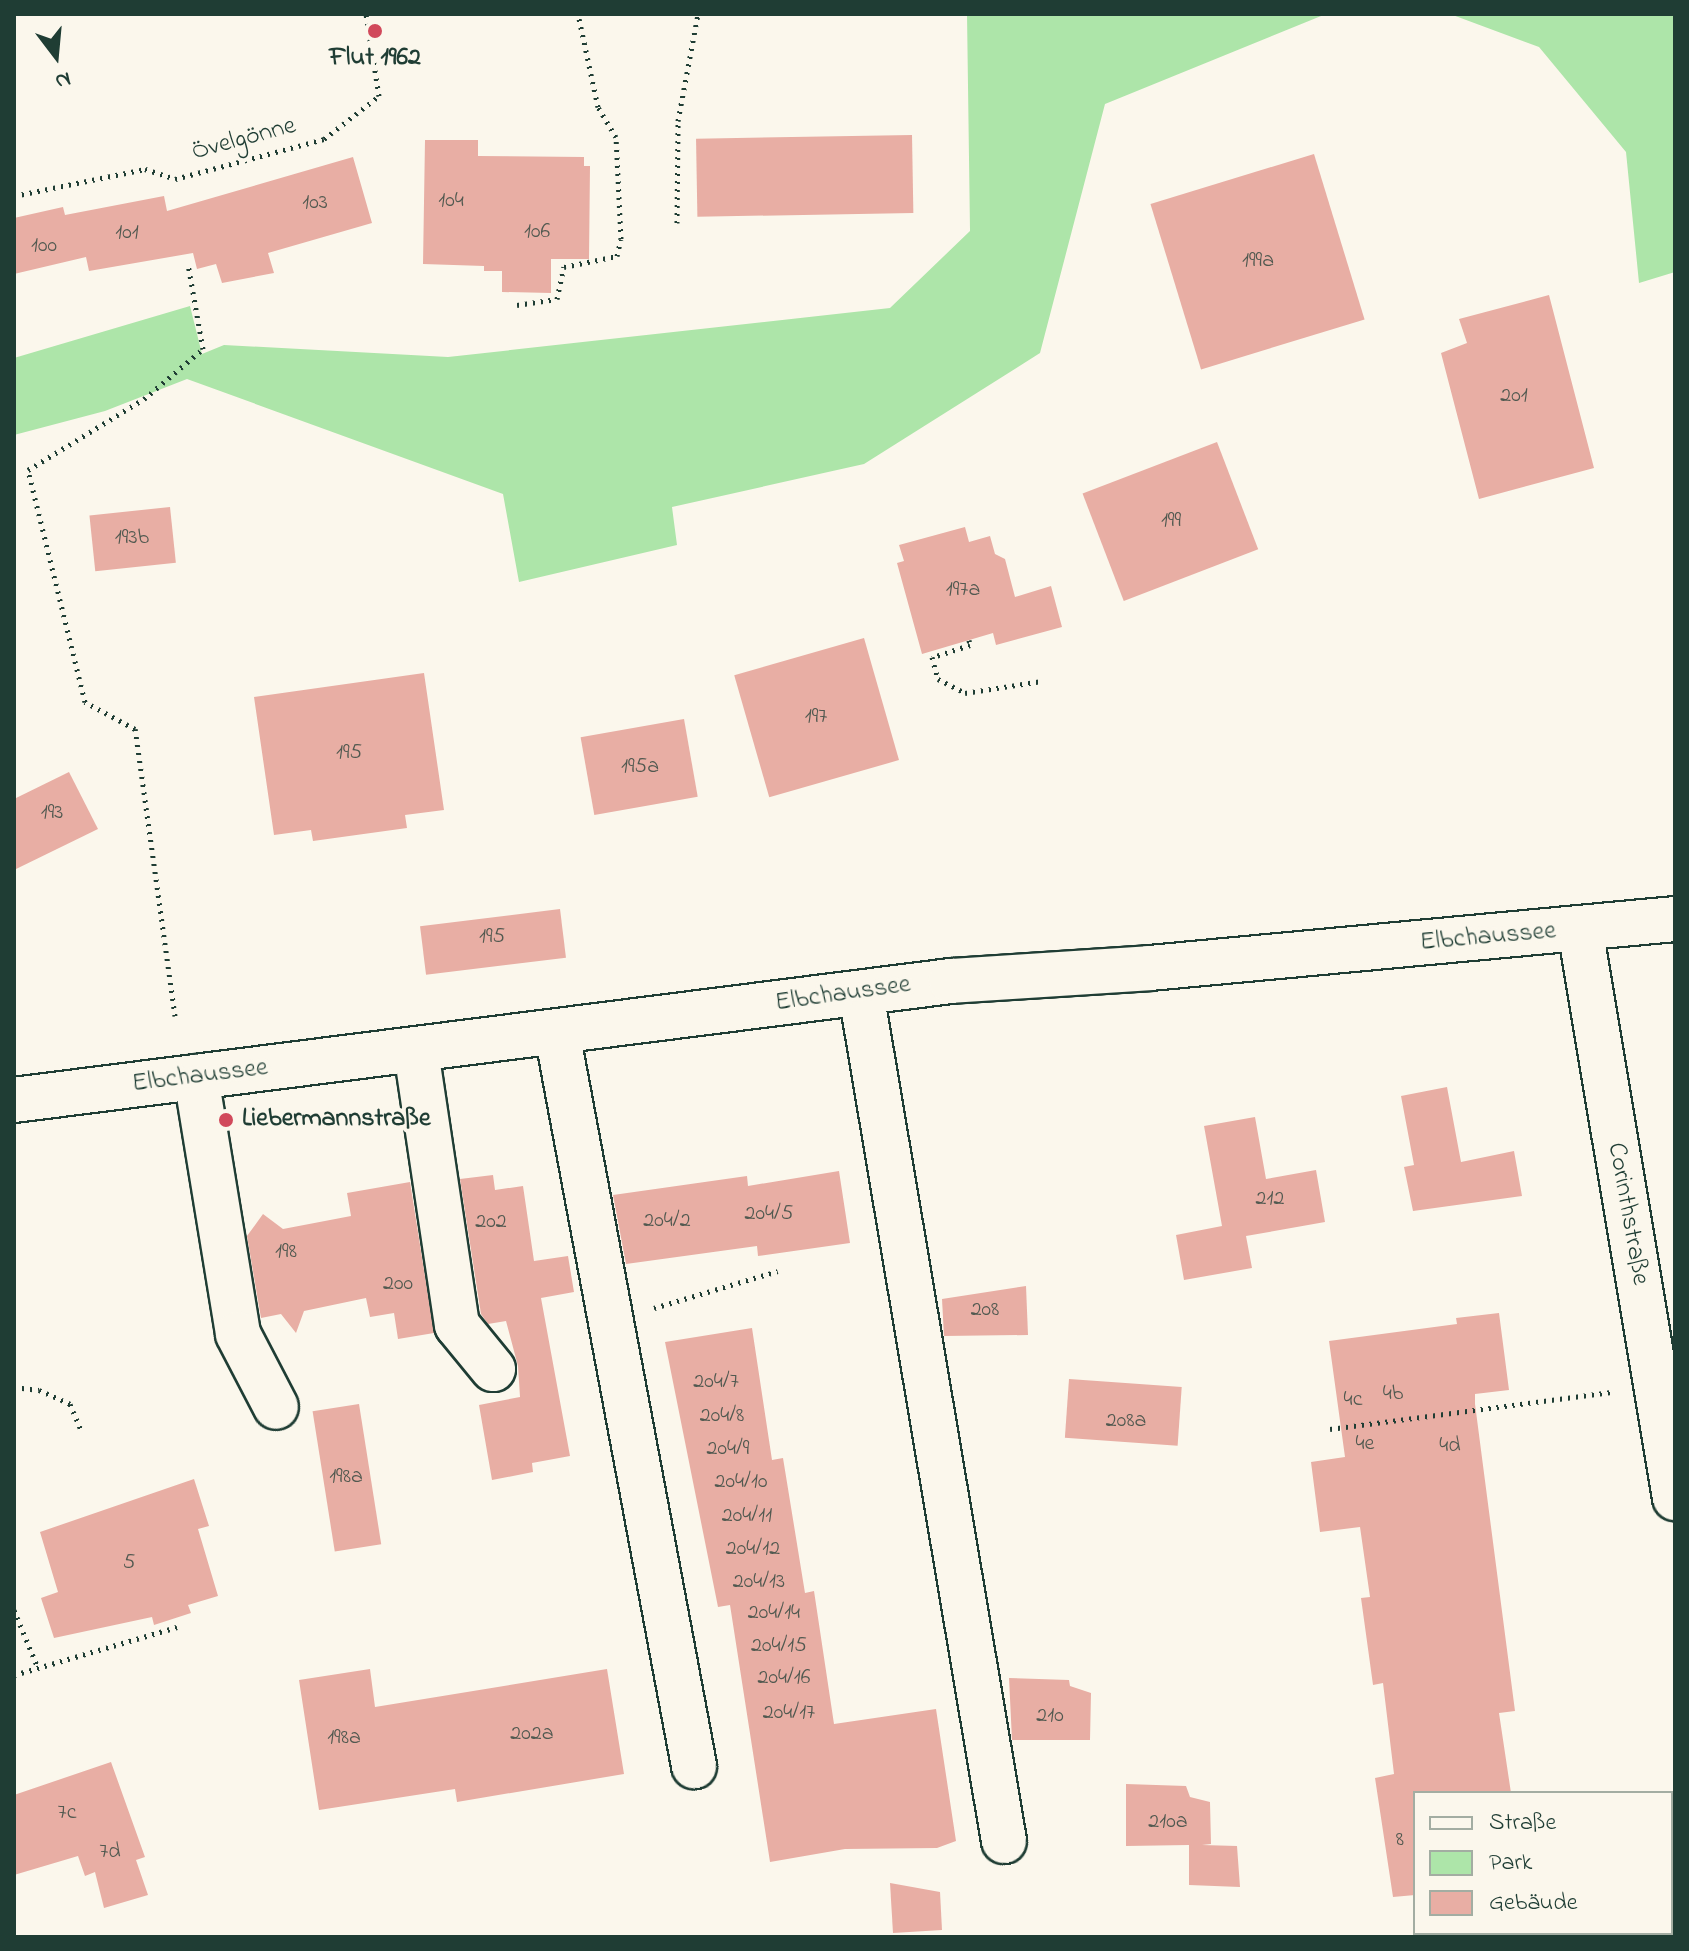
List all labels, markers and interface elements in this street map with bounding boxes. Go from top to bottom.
north arrow [16,16,96,96]
marker: Flut 1962 [366,22,384,40]
place label: Flut 1962 [329,43,421,75]
text: N [51,62,74,96]
street label: Övelgönne [189,111,299,169]
house number: 104 [438,189,464,215]
house number: 103 [302,191,328,217]
house number: 106 [524,220,550,246]
house number: 101 [115,221,139,247]
house number: 100 [31,234,57,260]
house number: 199a [1242,249,1274,275]
house number: 201 [1500,384,1528,410]
house number: 199 [1161,509,1181,535]
house number: 193b [115,526,149,552]
house number: 197a [946,578,980,604]
house number: 197 [805,705,827,731]
house number: 195 [336,741,362,767]
house number: 195a [621,755,659,781]
house number: 193 [41,801,63,827]
street label: Elbchaussee [1419,917,1557,959]
house number: 195 [479,925,505,951]
street label: Elbchaussee [773,970,913,1020]
street label: Elbchaussee [130,1053,270,1101]
place label: Liebermannstraße [242,1104,431,1136]
marker: Liebermannstraße [217,1111,235,1129]
street label: Corinthstraße [1599,1141,1655,1287]
house number: 212 [1256,1187,1284,1213]
house number: 204/5 [745,1202,793,1228]
house number: 204/2 [643,1209,691,1235]
house number: 202 [475,1210,507,1236]
house number: 198 [275,1240,297,1266]
house number: 200 [383,1272,413,1298]
house number: 208 [971,1298,999,1324]
house number: 204/7 [693,1370,739,1396]
house number: 4b [1383,1382,1403,1408]
house number: 4c [1344,1388,1362,1414]
house number: 204/8 [700,1404,744,1430]
house number: 208a [1106,1409,1146,1435]
house number: 4e [1356,1432,1374,1458]
house number: 4d [1439,1434,1461,1460]
house number: 204/9 [707,1437,749,1463]
house number: 198a [329,1465,363,1491]
house number: 204/10 [715,1470,767,1496]
house number: 204/11 [722,1504,772,1530]
house number: 204/12 [726,1537,780,1563]
house number: 5 [123,1551,135,1577]
house number: 204/13 [733,1570,785,1596]
house number: 204/14 [748,1601,800,1627]
house number: 204/15 [751,1634,807,1660]
house number: 204/16 [758,1666,810,1692]
house number: 204/17 [763,1701,815,1727]
house number: 210 [1036,1704,1064,1730]
house number: 202a [510,1722,554,1748]
house number: 198a [327,1726,361,1752]
legend [1413,1791,1673,1935]
house number: 7c [58,1801,76,1827]
text: Straße [1489,1806,1556,1841]
house number: 210a [1148,1810,1188,1836]
house number: 8 [1396,1828,1404,1854]
house number: 7d [99,1840,121,1866]
text: Park [1489,1846,1532,1881]
text: Gebäude [1489,1886,1578,1921]

